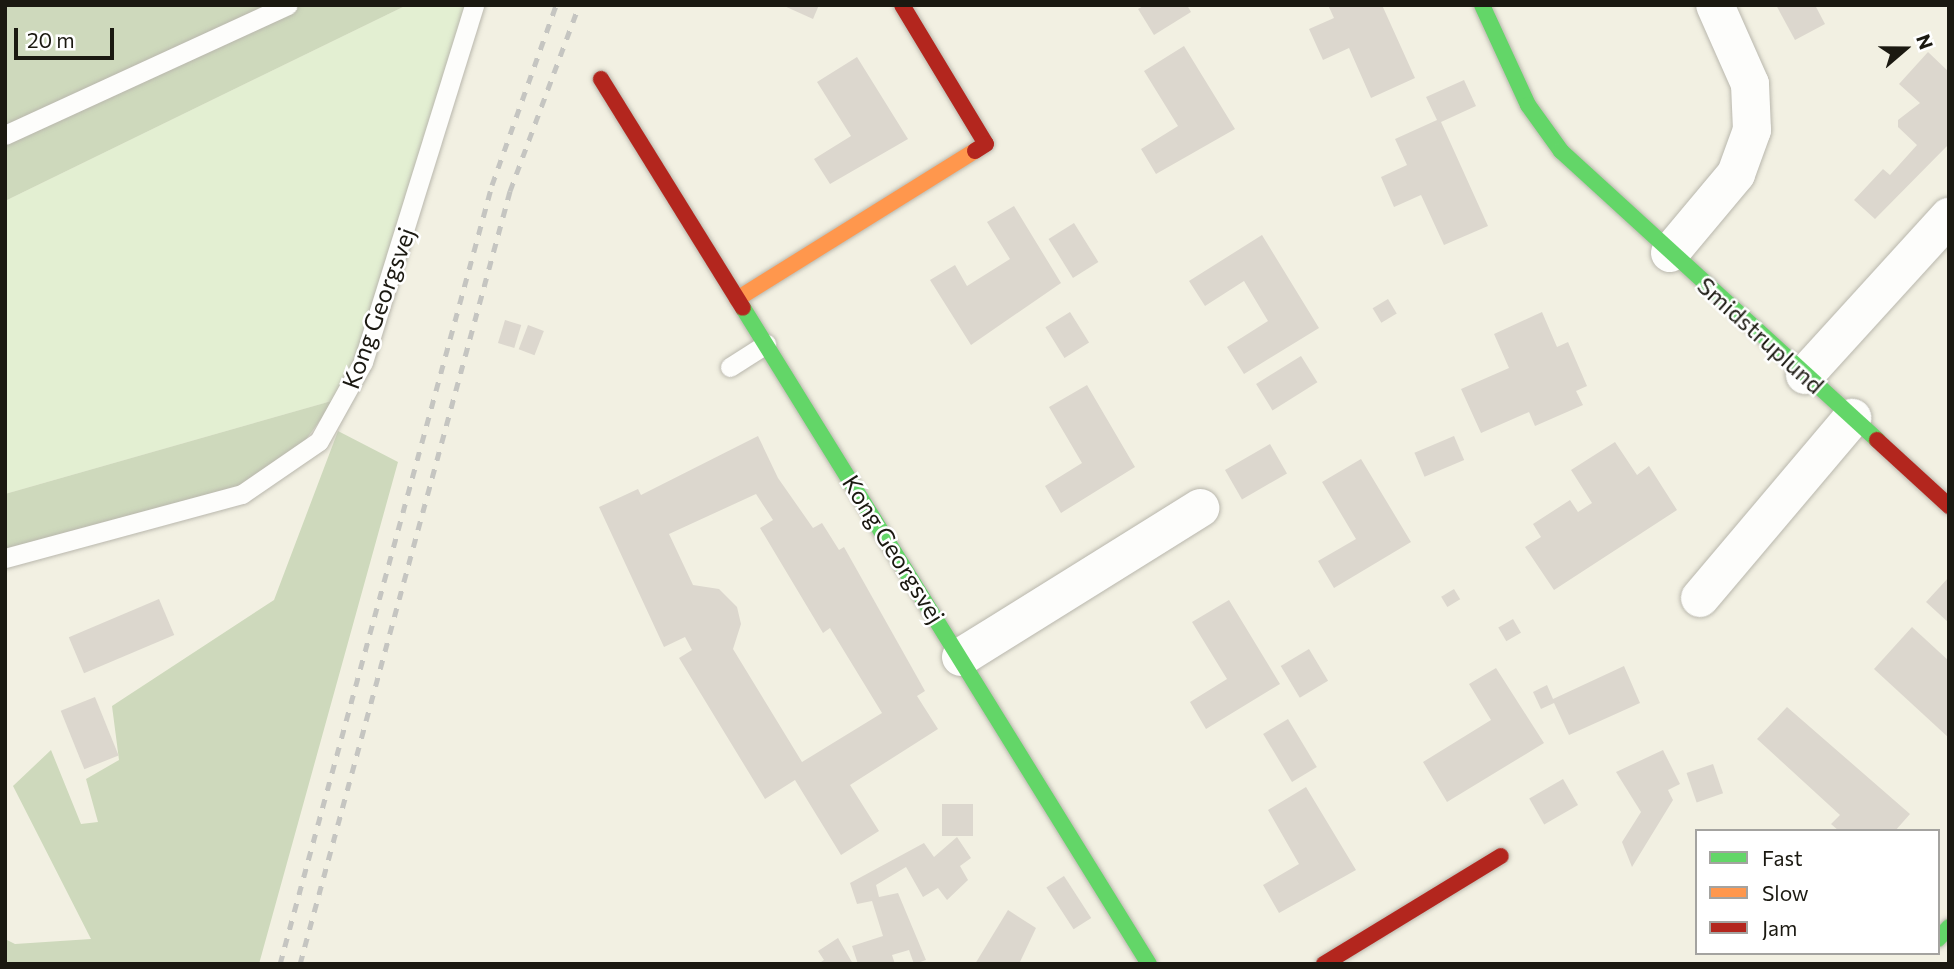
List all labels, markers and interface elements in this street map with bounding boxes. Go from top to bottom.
scale bar [18,14,117,58]
north arrow [1870,14,1940,84]
text: 20 m [27,27,75,52]
text: N [1912,31,1938,52]
street label: Kong Georgsvej [335,223,421,393]
street label: Smidstruplund [1692,271,1830,399]
street label: Kong Georgsvej [837,470,951,628]
legend [1695,829,1940,955]
text: Fast [1762,845,1803,870]
text: Slow [1762,880,1809,905]
text: Jam [1762,915,1797,940]

